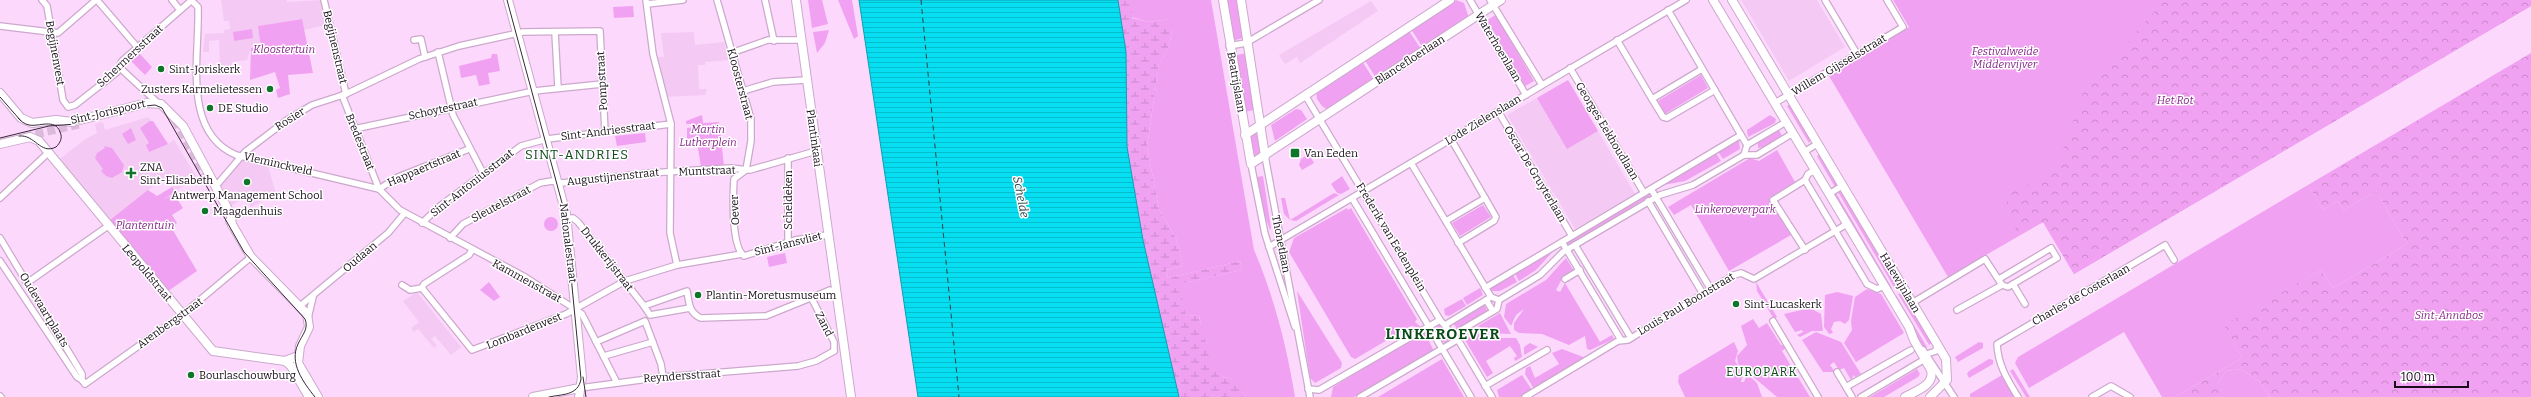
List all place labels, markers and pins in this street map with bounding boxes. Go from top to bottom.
place label: Sint-Joriskerk [169,63,241,76]
marker: Sint-Joriskerk [156,64,166,74]
place label: Zusters Karmelietessen [141,83,262,96]
marker: Zusters Karmelietessen [265,84,275,94]
place label: DE Studio [218,102,268,115]
marker: DE Studio [205,103,215,113]
marker: Van Eeden [1289,147,1301,159]
place label: Van Eeden [1304,147,1358,160]
place label: ZNA Sint-Elisabeth [140,161,213,187]
marker: ZNA Sint-Elisabeth [125,167,137,179]
marker: Antwerp Management School [242,177,252,187]
place label: Antwerp Management School [171,189,323,202]
place label: Maagdenhuis [213,205,282,218]
marker: Maagdenhuis [200,206,210,216]
place label: Plantin-Moretusmuseum [706,289,837,302]
marker: Plantin-Moretusmuseum [693,290,703,300]
place label: Sint-Lucaskerk [1744,298,1822,311]
marker: Sint-Lucaskerk [1731,299,1741,309]
place label: Bourlaschouwburg [199,369,296,382]
marker: Bourlaschouwburg [186,370,196,380]

